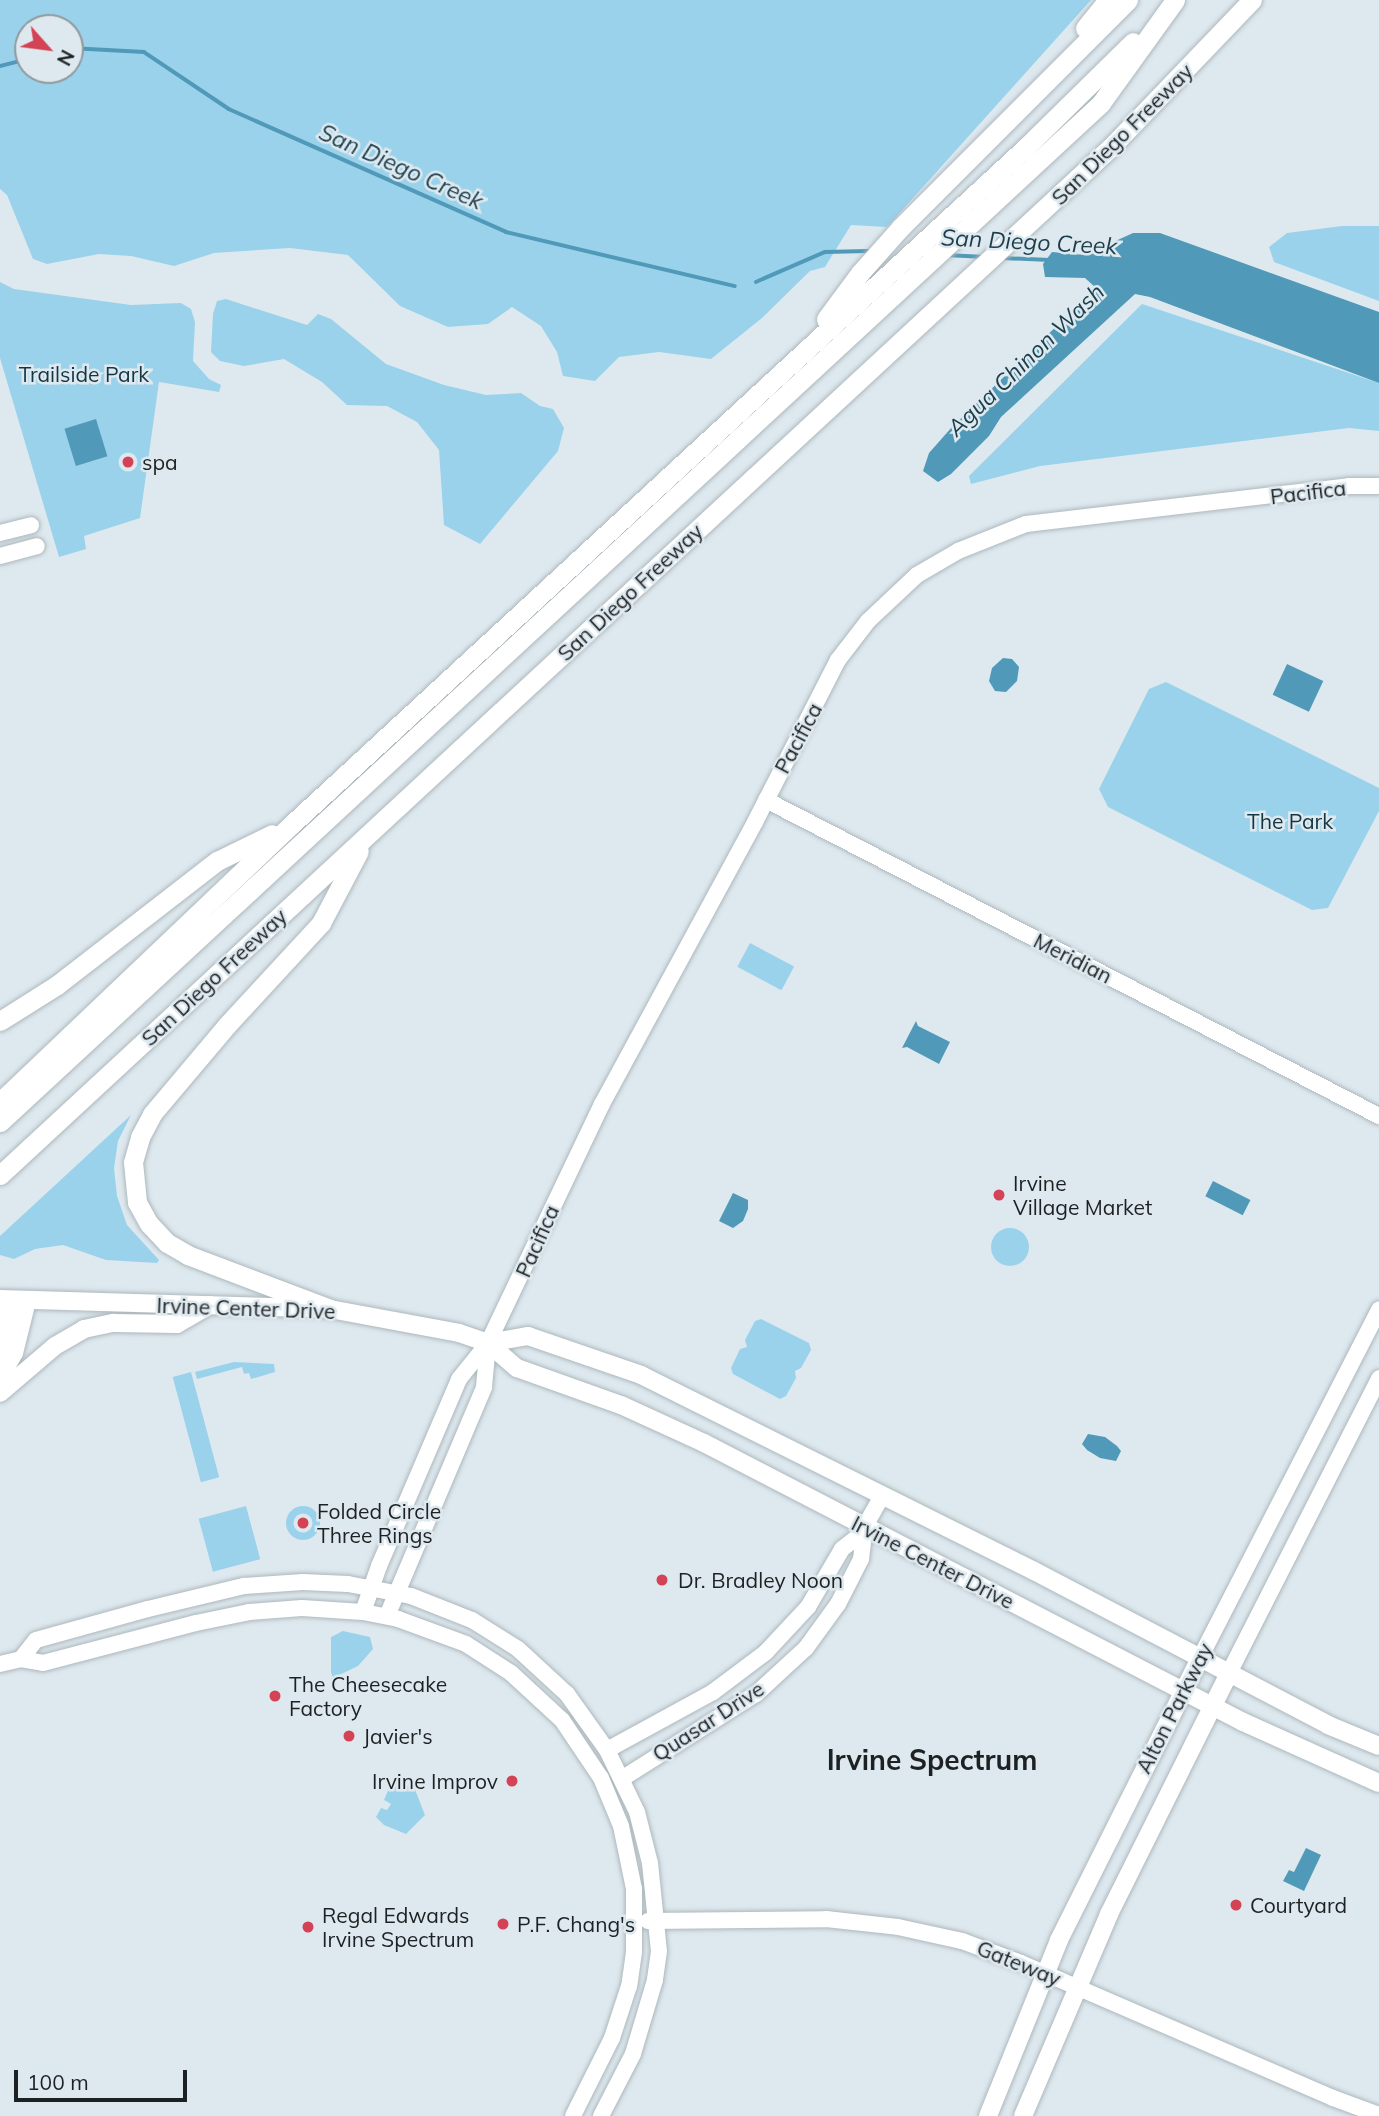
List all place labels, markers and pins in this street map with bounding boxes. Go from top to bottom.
place label: spa [142,449,178,475]
marker: spa [120,454,136,470]
place label: Irvine Village Market [1013,1170,1152,1220]
marker: Irvine Village Market [991,1187,1007,1203]
place label: Folded Circle Three Rings [317,1498,441,1548]
marker: Folded Circle Three Rings [295,1515,311,1531]
place label: Dr. Bradley Noon [678,1567,843,1593]
marker: Dr. Bradley Noon [652,1570,672,1590]
place label: The Cheesecake Factory [289,1671,447,1721]
marker: The Cheesecake Factory [267,1688,283,1704]
place label: Javier's [363,1723,433,1749]
marker: Javier's [341,1728,357,1744]
place label: Irvine Improv [372,1768,498,1794]
marker: Irvine Improv [504,1773,520,1789]
place label: Courtyard [1250,1892,1347,1918]
marker: Courtyard [1228,1897,1244,1913]
place label: Regal Edwards Irvine Spectrum [322,1902,474,1952]
place label: P.F. Chang's [517,1911,635,1937]
marker: P.F. Chang's [495,1916,511,1932]
marker: Regal Edwards Irvine Spectrum [300,1919,316,1935]

